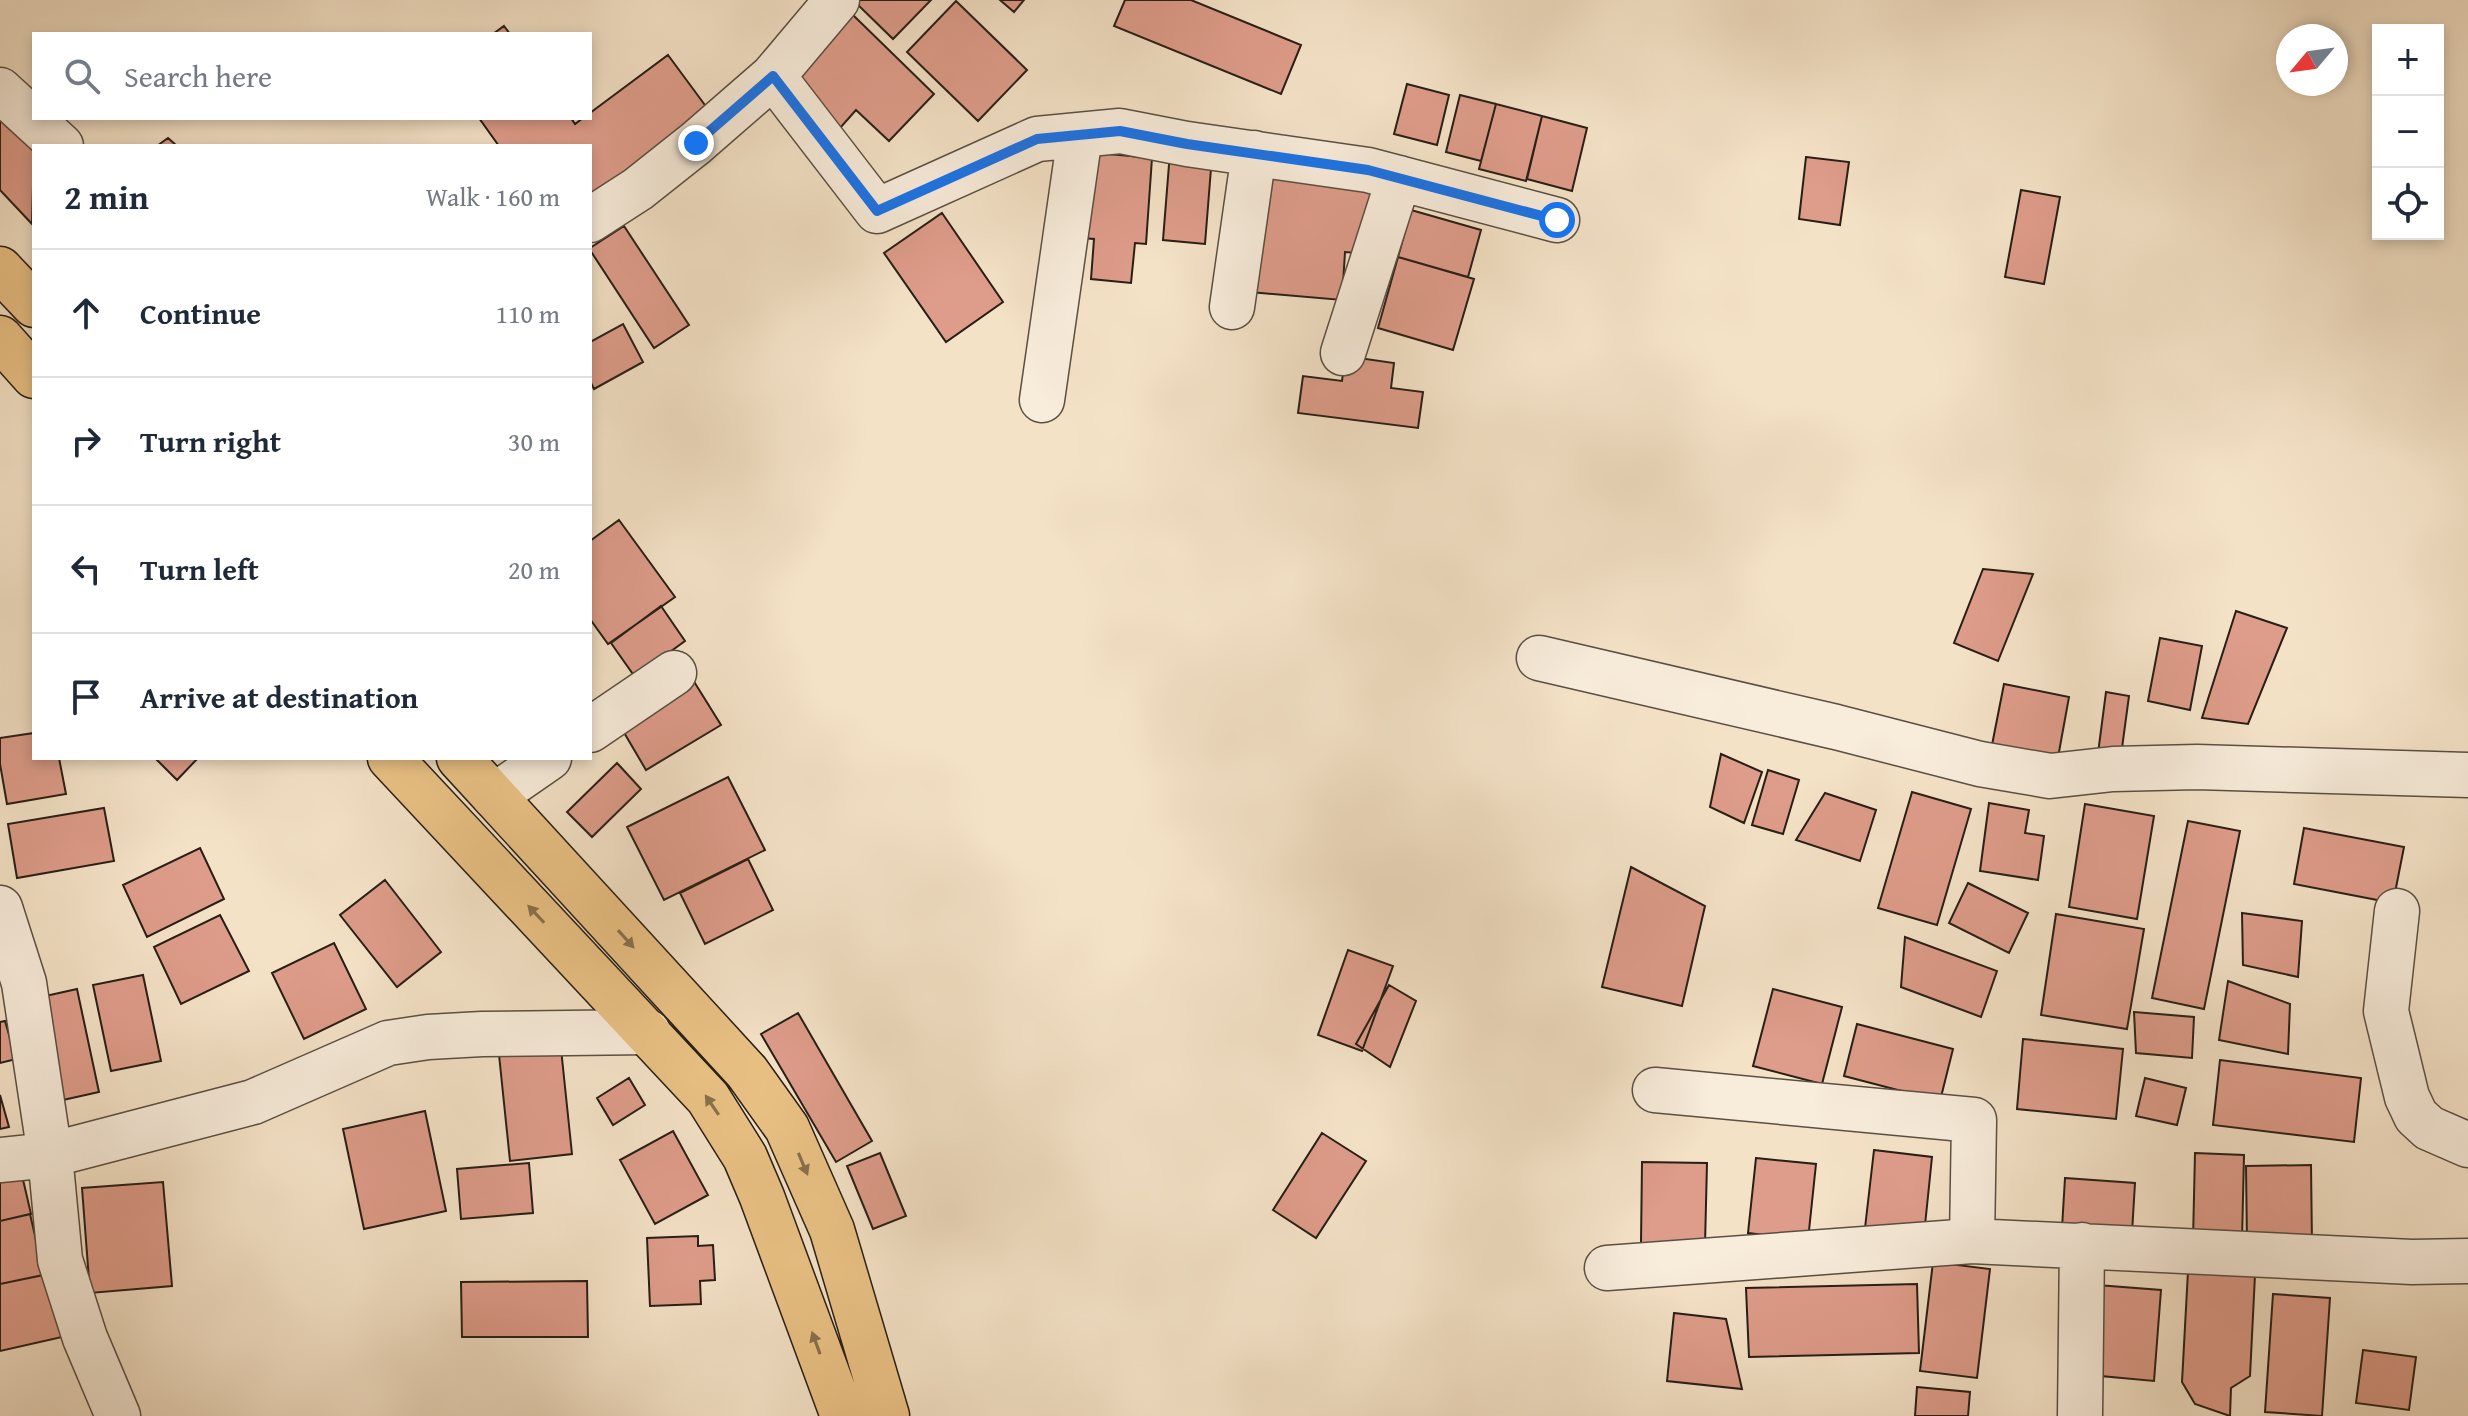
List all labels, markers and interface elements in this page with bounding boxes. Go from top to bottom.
north arrow [2276,24,2348,96]
map controls [2372,24,2444,240]
button: + [2372,24,2444,96]
search box [32,32,592,120]
icon: search [60,54,104,98]
text: Search here [124,54,272,98]
button: − [2372,96,2444,168]
route end [678,125,714,161]
button: locate [2372,168,2444,240]
text: 2 min [64,172,149,221]
text: Walk · 160 m [426,177,560,216]
route start [1539,202,1575,238]
icon: ahead [64,291,108,335]
text: Continue [140,291,261,335]
text: 110 m [495,294,560,333]
icon: right [64,419,108,463]
text: Turn right [140,419,281,463]
text: 30 m [508,422,560,461]
icon: left [64,547,108,591]
text: Turn left [140,547,259,591]
text: 20 m [508,550,560,589]
icon: arrive [64,675,108,719]
text: Arrive at destination [140,675,418,719]
one-way arrow [528,905,546,924]
one-way arrow [617,928,634,948]
one-way arrow [705,1095,720,1116]
one-way arrow [797,1152,810,1176]
one-way arrow [809,1331,822,1355]

